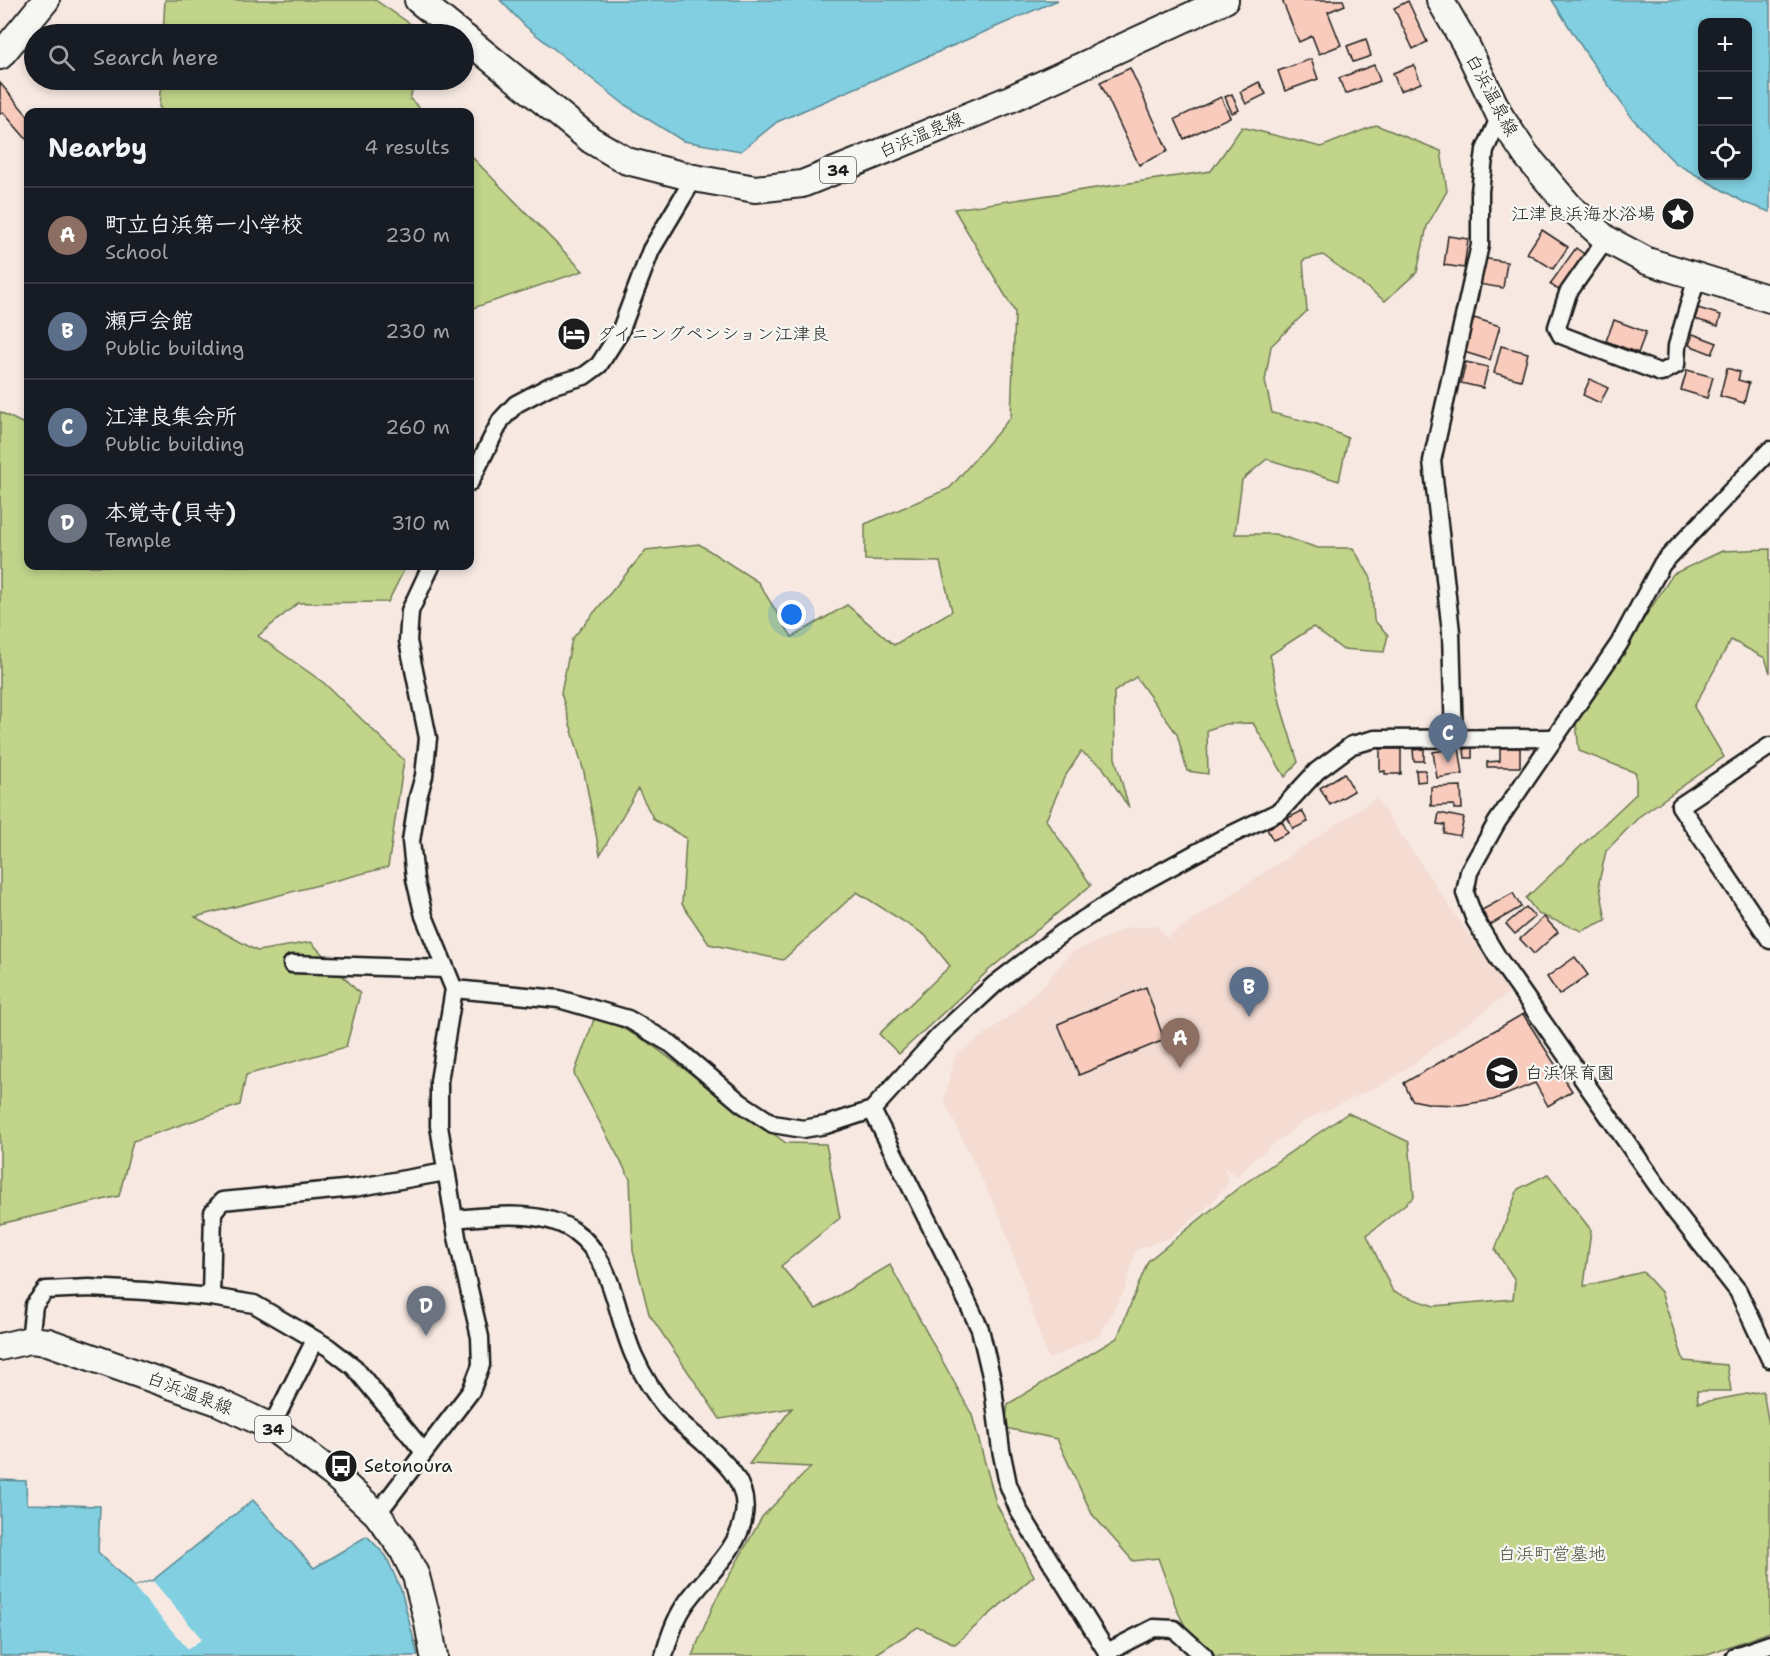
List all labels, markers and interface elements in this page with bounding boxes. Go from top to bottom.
map controls [1698,18,1752,180]
button: + [1698,18,1752,72]
search box [24,24,474,90]
icon: search [45,41,78,74]
text: Search here [93,43,219,72]
street label: 白浜温泉線 [1460,50,1524,140]
button: − [1698,72,1752,126]
street label: 白浜温泉線 [875,106,967,164]
button: locate [1698,126,1752,180]
text: Nearby [48,130,147,165]
text: 4 results [364,134,450,160]
road number: 34 [820,157,856,183]
place icon: 江津良浜海水浴場 [1660,196,1696,232]
place label: 江津良浜海水浴場 [1511,202,1655,226]
text: 町立白浜第一小学校 [105,210,303,239]
text: A [60,222,75,248]
text: 230 m [385,222,450,248]
text: School [105,239,168,265]
text: 瀬戸会館 [105,306,193,335]
hotel icon: ダイニングペンション江津良 [556,316,592,352]
text: B [61,318,74,344]
text: 230 m [385,318,450,344]
place label: ダイニングペンション江津良 [597,322,828,346]
text: Public building [105,335,244,361]
text: 江津良集会所 [105,402,237,431]
text: C [61,414,74,440]
text: 260 m [385,414,450,440]
text: Public building [105,431,244,457]
text: 本覚寺(貝寺) [105,498,236,527]
text: D [60,510,75,536]
text: 310 m [391,510,450,536]
text: Temple [105,527,172,553]
your location [777,600,806,629]
pin: C [1428,714,1468,763]
pin: B [1230,968,1268,1017]
pin: A [1160,1018,1200,1068]
school or university icon: 白浜保育園 [1484,1055,1520,1091]
place label: 白浜保育園 [1525,1061,1615,1085]
pin: D [406,1286,446,1336]
street label: 白浜温泉線 [144,1366,236,1420]
road number: 34 [255,1416,291,1442]
bus stop icon: Setonoura [323,1448,359,1484]
place label: Setonoura [364,1454,453,1478]
park label: 白浜町営墓地 [1498,1542,1606,1566]

